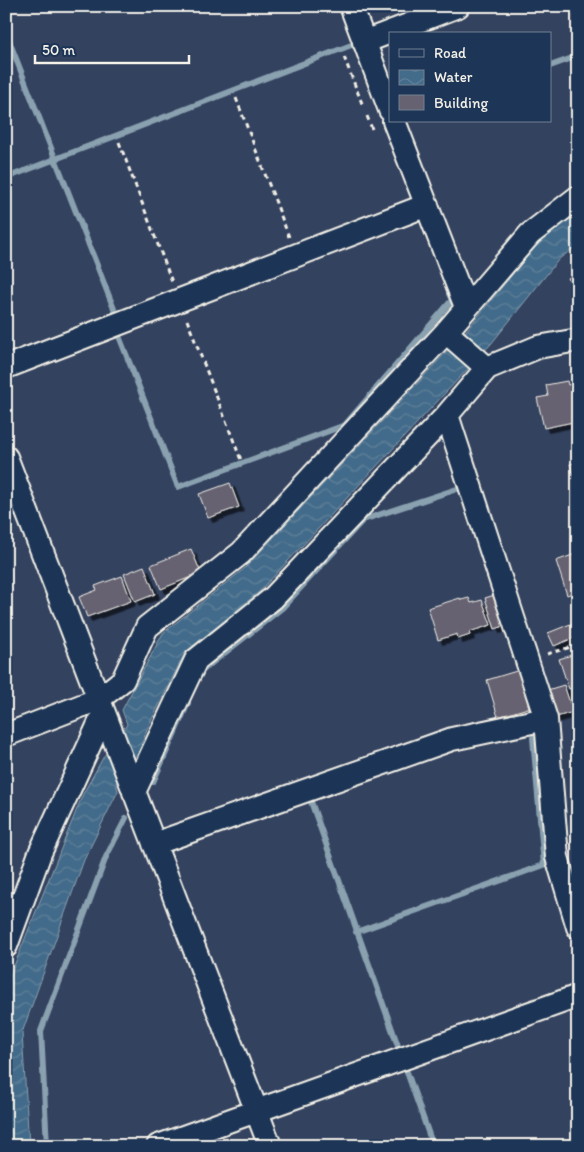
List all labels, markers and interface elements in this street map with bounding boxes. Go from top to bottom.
scale bar [35,32,189,64]
legend [389,32,552,122]
text: 50 m [42,41,75,59]
text: Road [434,44,467,62]
text: Water [434,68,473,86]
text: Building [434,94,488,112]

